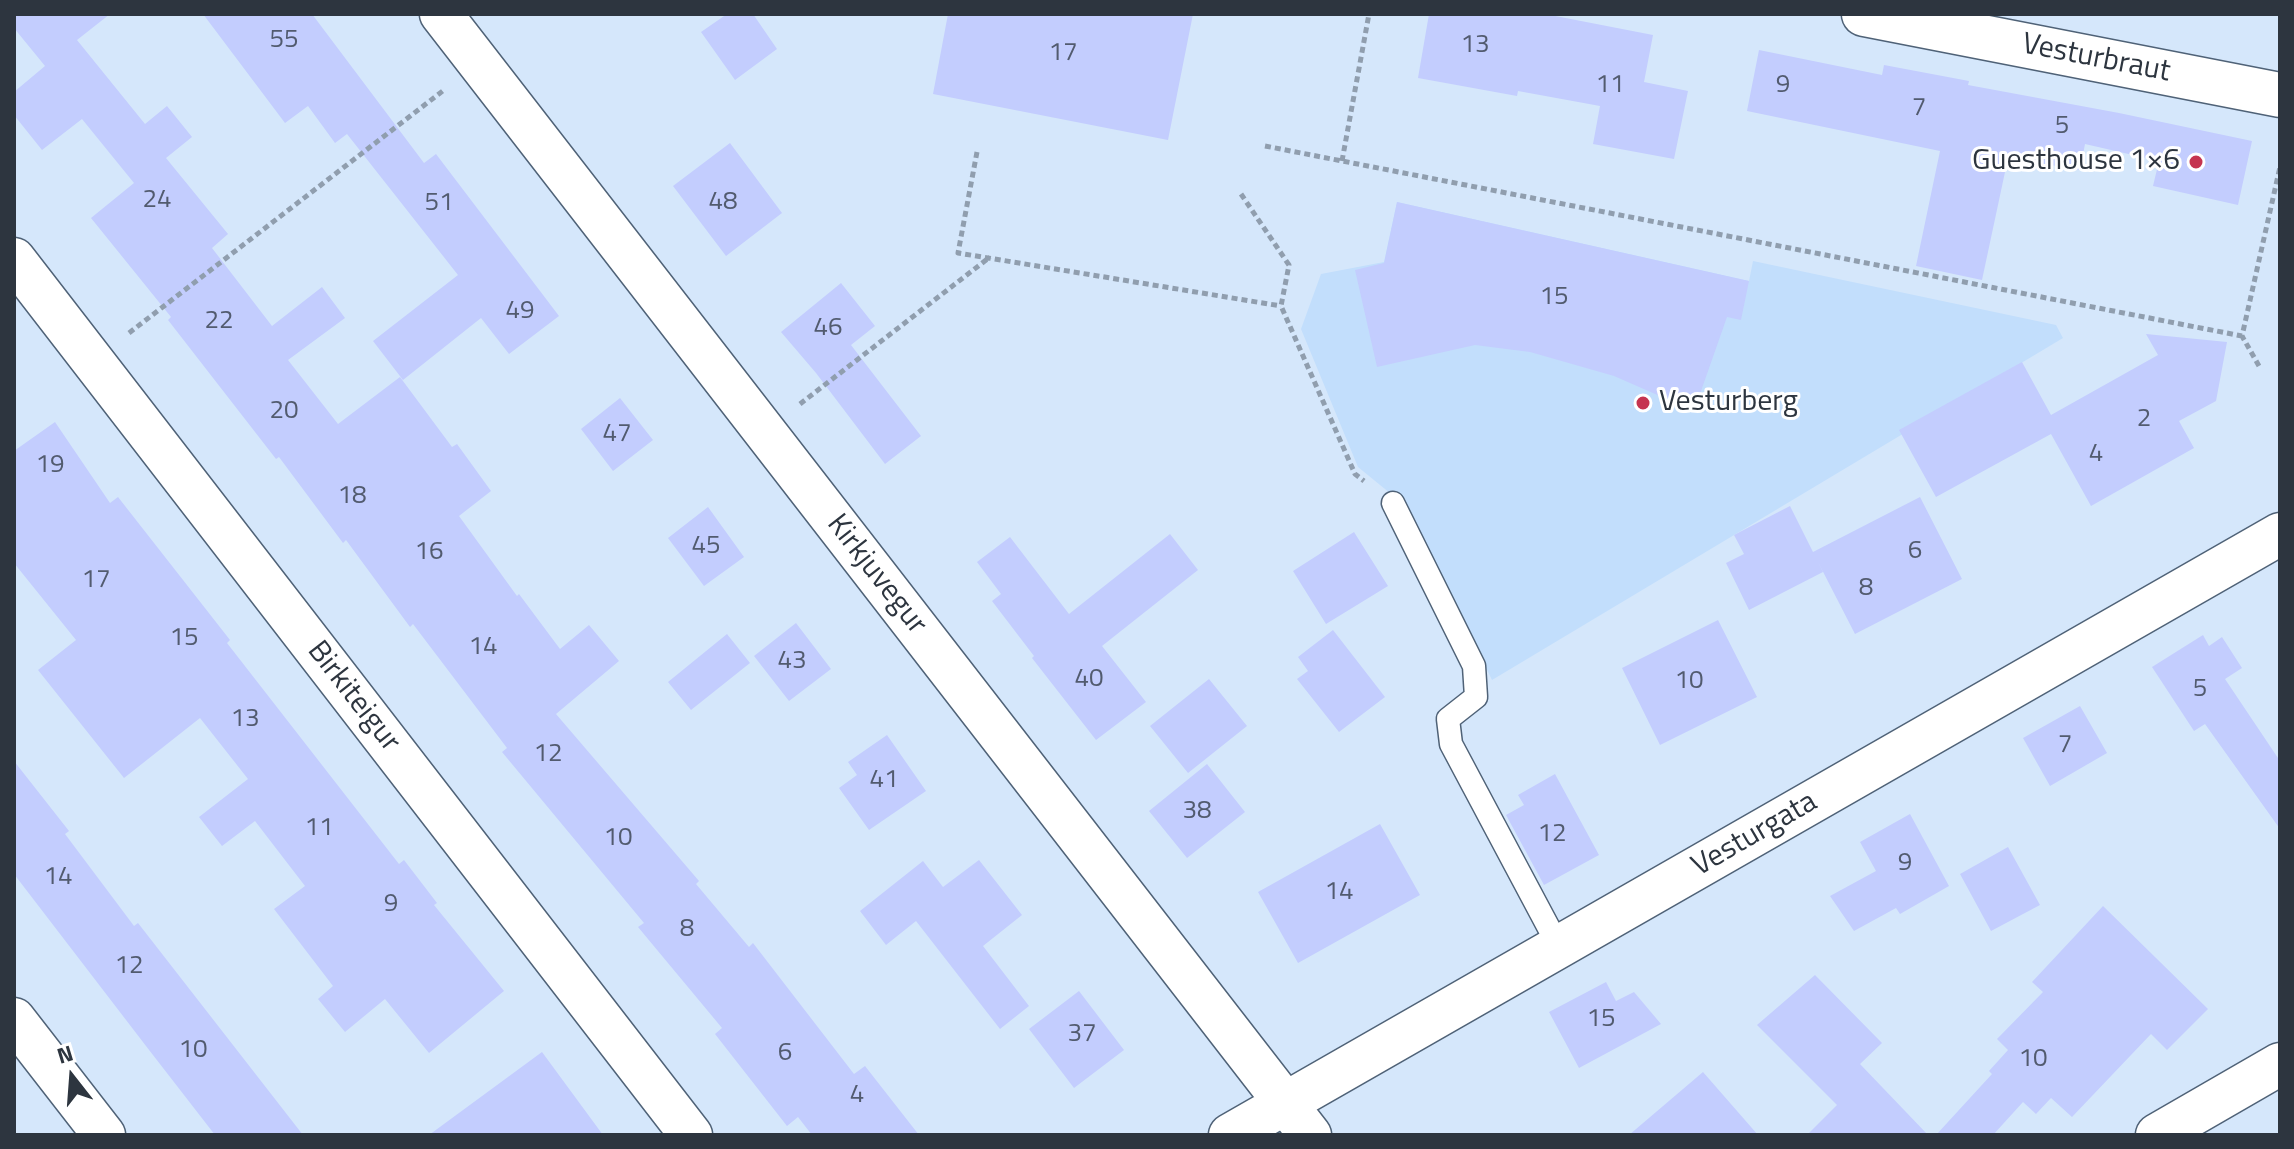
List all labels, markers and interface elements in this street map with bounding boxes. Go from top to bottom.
house number: 55 [269,25,299,57]
street label: Vesturbraut [2019,27,2173,91]
house number: 13 [1460,30,1490,62]
house number: 17 [1048,38,1078,70]
house number: 11 [1595,70,1625,102]
house number: 9 [1776,70,1790,102]
house number: 7 [1912,93,1926,125]
house number: 5 [2055,111,2069,143]
place label: Guesthouse 1×6 [1972,144,2180,180]
marker: Guesthouse 1×6 [2187,153,2205,171]
house number: 24 [142,185,172,217]
house number: 48 [708,187,738,219]
house number: 51 [424,188,454,220]
house number: 15 [1539,282,1569,314]
house number: 49 [505,296,535,328]
house number: 22 [204,306,234,338]
house number: 46 [813,313,843,345]
place label: Vesturberg [1659,385,1798,421]
marker: Vesturberg [1634,394,1652,412]
house number: 20 [269,396,299,428]
house number: 2 [2137,404,2151,436]
house number: 47 [602,419,632,451]
house number: 4 [2089,439,2103,471]
house number: 19 [35,450,65,482]
house number: 18 [337,481,367,513]
street label: Kirkjuvegur [818,508,934,642]
house number: 45 [691,531,721,563]
house number: 6 [1908,536,1922,568]
house number: 16 [414,537,444,569]
house number: 17 [81,565,111,597]
house number: 8 [1859,573,1873,605]
house number: 15 [169,623,199,655]
house number: 14 [468,632,498,664]
street label: Birkiteigur [299,635,407,759]
house number: 43 [777,646,807,678]
house number: 40 [1074,664,1104,696]
house number: 10 [1674,666,1704,698]
house number: 5 [2193,674,2207,706]
house number: 13 [230,704,260,736]
house number: 7 [2058,730,2072,762]
house number: 12 [533,739,563,771]
house number: 41 [869,765,899,797]
street label: Vesturgata [1686,785,1824,885]
house number: 38 [1182,796,1212,828]
house number: 11 [304,813,334,845]
house number: 12 [1537,819,1567,851]
house number: 10 [603,823,633,855]
house number: 9 [1898,848,1912,880]
house number: 14 [43,862,73,894]
house number: 14 [1324,877,1354,909]
house number: 9 [384,889,398,921]
house number: 8 [680,914,694,946]
house number: 12 [114,951,144,983]
house number: 15 [1586,1004,1616,1036]
house number: 37 [1067,1019,1097,1051]
house number: 10 [178,1035,208,1067]
text: N [53,1036,77,1073]
north arrow [32,1037,112,1117]
house number: 6 [778,1038,792,1070]
house number: 10 [2018,1044,2048,1076]
house number: 4 [850,1080,864,1112]

